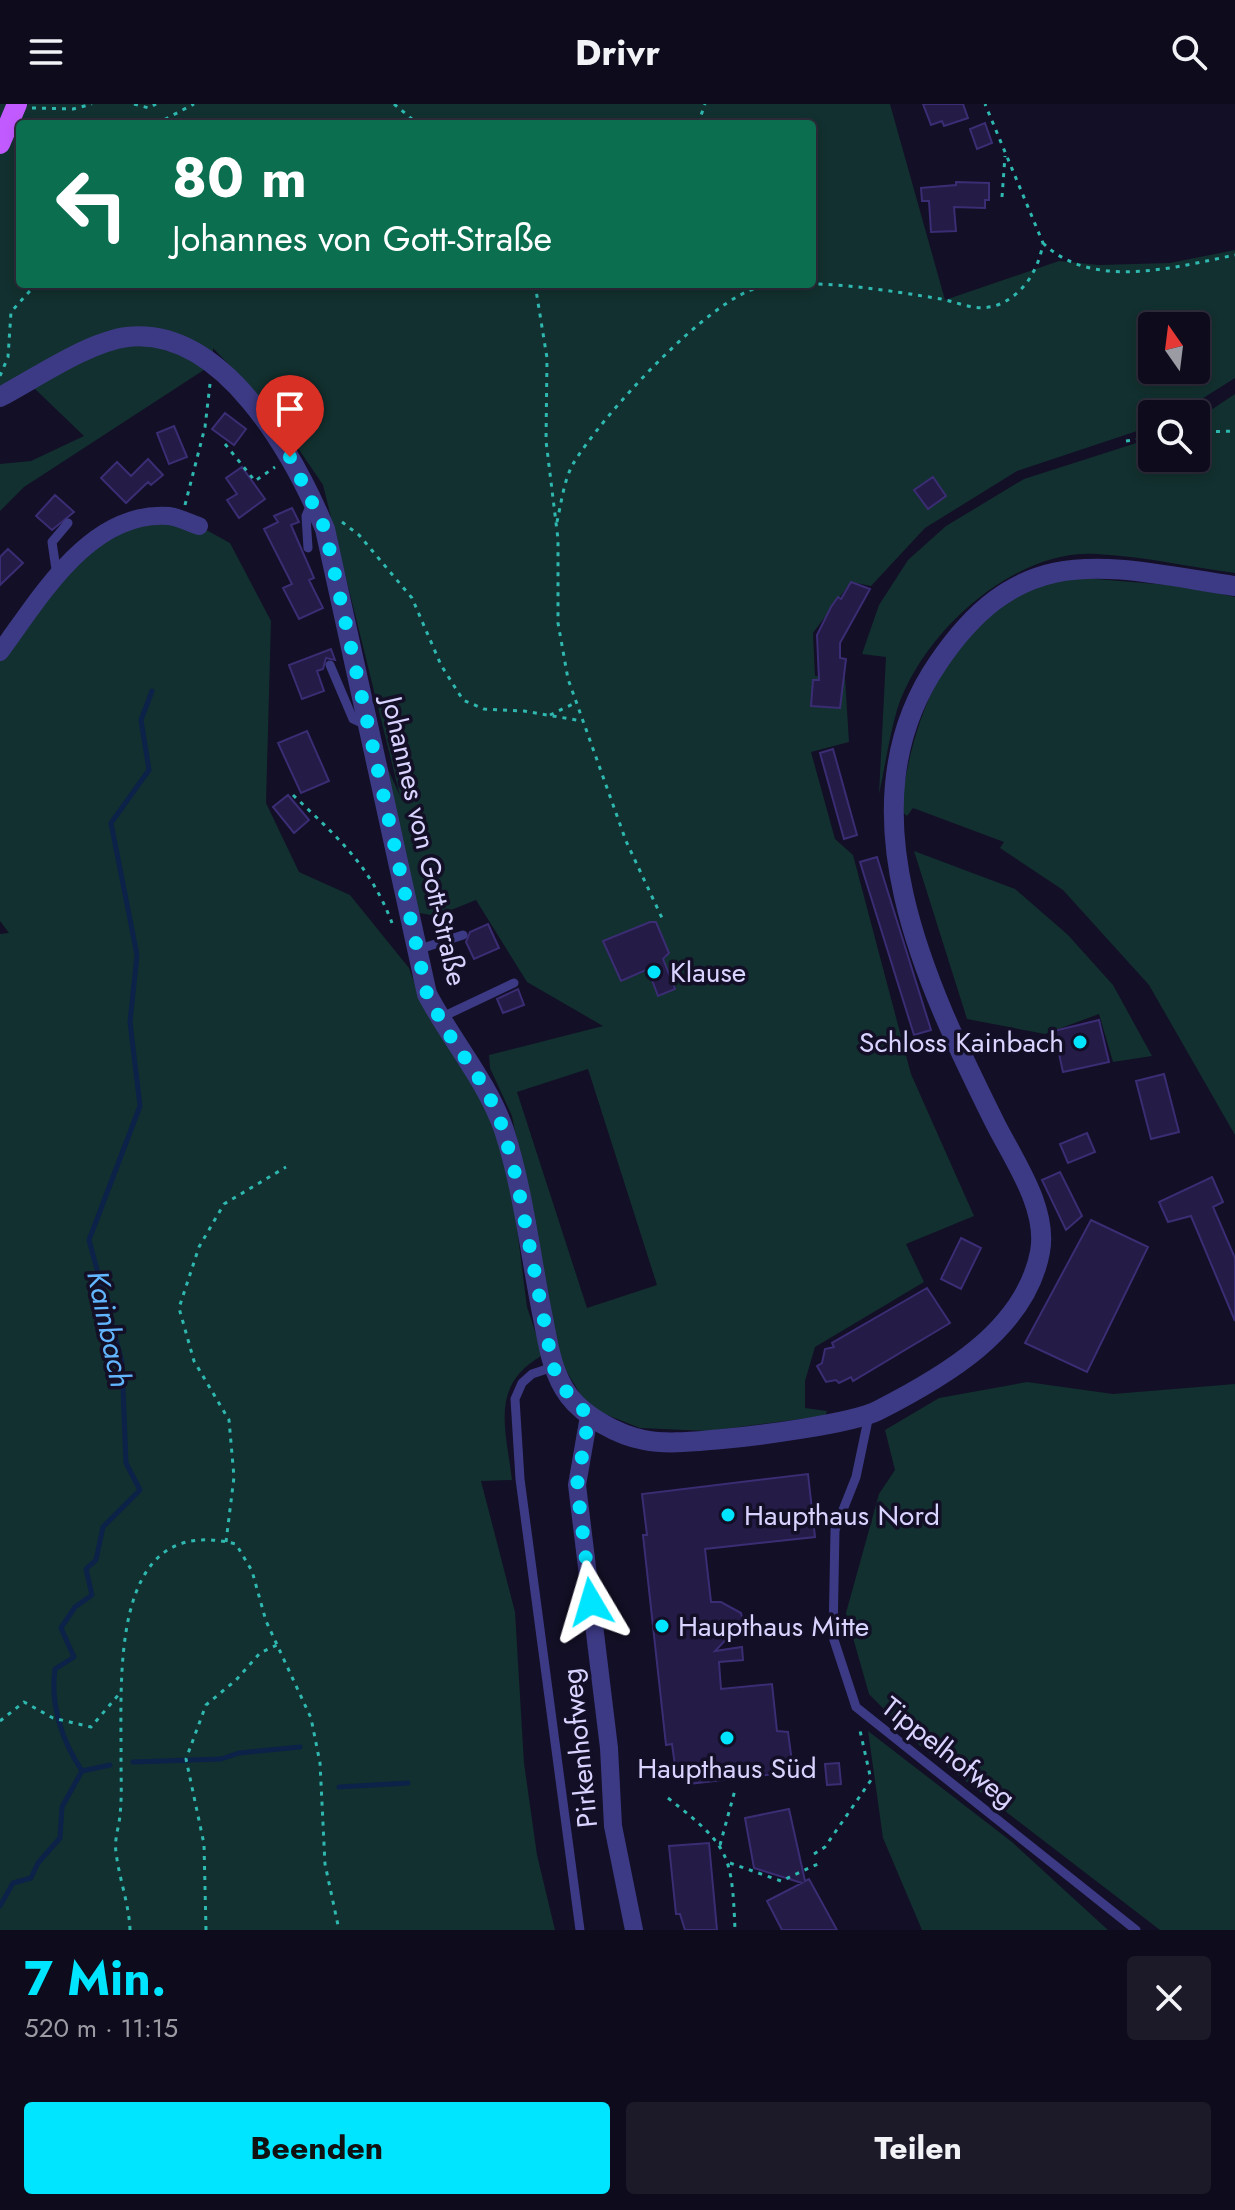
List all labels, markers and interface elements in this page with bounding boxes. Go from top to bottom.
text: Drivr [575,26,660,78]
icon: menu [24,30,68,74]
icon: search [1167,30,1211,74]
text: 80 m [172,137,307,218]
icon: left [40,152,144,256]
text: Johannes von Gott-Straße [172,212,552,264]
north arrow [1138,312,1210,384]
map controls [1138,312,1210,472]
pin [256,375,324,457]
icon: arrive [268,387,312,431]
button: search [1138,400,1210,472]
street label: Johannes von Gott-Straße [370,689,478,990]
place label: Klause [670,952,746,993]
marker: Klause [645,963,663,981]
place label: Schloss Kainbach [859,1022,1064,1063]
marker: Schloss Kainbach [1071,1033,1089,1051]
water label: Kainbach [76,1267,143,1391]
place label: Haupthaus Nord [744,1495,940,1536]
marker: Haupthaus Nord [719,1506,737,1524]
position arrow [549,1560,633,1644]
place label: Haupthaus Mitte [678,1606,869,1647]
marker: Haupthaus Mitte [653,1617,671,1635]
street label: Pirkenhofweg [551,1666,608,1830]
street label: Tippelhofweg [873,1687,1024,1818]
marker: Haupthaus Süd [718,1729,736,1747]
place label: Haupthaus Süd [637,1748,817,1789]
text: 7 Min. [24,1944,166,2013]
button: close [1127,1956,1211,2040]
text: 520 m · 11:15 [24,2009,178,2047]
button: Beenden [24,2102,610,2194]
button: Teilen [626,2102,1211,2194]

